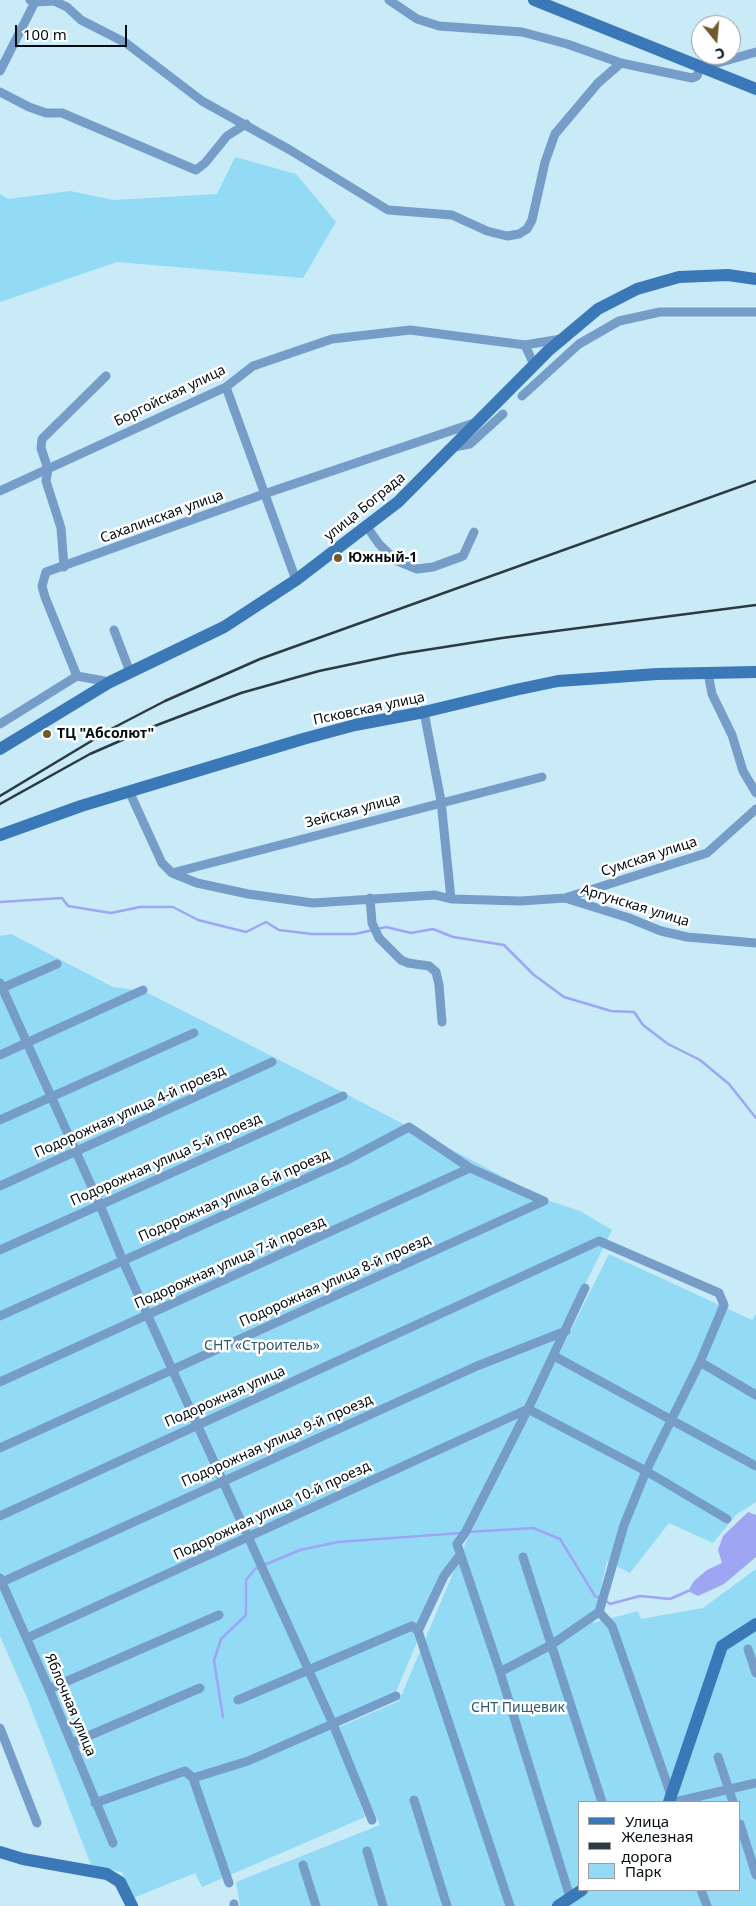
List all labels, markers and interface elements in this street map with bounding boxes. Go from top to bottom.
scale bar [18,15,130,47]
north arrow [691,15,741,65]
text: 100 m [23,24,67,44]
text: С [713,43,727,64]
street label: Боргойская улица [112,362,228,430]
street label: улица Бограда [321,469,409,545]
street label: Сахалинская улица [98,487,226,547]
place label: Южный-1 [348,550,417,566]
marker: Южный-1 [332,552,344,564]
street label: Псковская улица [312,689,426,729]
place label: ТЦ "Абсолют" [57,726,154,742]
marker: ТЦ "Абсолют" [41,728,53,740]
street label: Зейская улица [304,790,402,832]
street label: Сумская улица [599,834,699,880]
street label: Аргунская улица [579,882,691,930]
street label: Подорожная улица 4-й проезд [32,1062,228,1162]
street label: Подорожная улица 5-й проезд [68,1110,264,1210]
street label: Подорожная улица 6-й проезд [136,1146,332,1246]
street label: Подорожная улица 7-й проезд [132,1213,328,1313]
street label: Подорожная улица 8-й проезд [237,1231,433,1331]
park label: СНТ «Строитель» [204,1338,320,1354]
street label: Подорожная улица [162,1363,288,1431]
street label: Подорожная улица 9-й проезд [179,1391,375,1491]
street label: Подорожная улица 10-й проезд [171,1458,373,1564]
street label: Яблочная улица [41,1651,99,1759]
park label: СНТ Пищевик [471,1700,565,1716]
legend [578,1801,741,1891]
text: Улица [625,1811,669,1831]
text: Железная дорога [621,1826,694,1866]
text: Парк [625,1861,661,1881]

